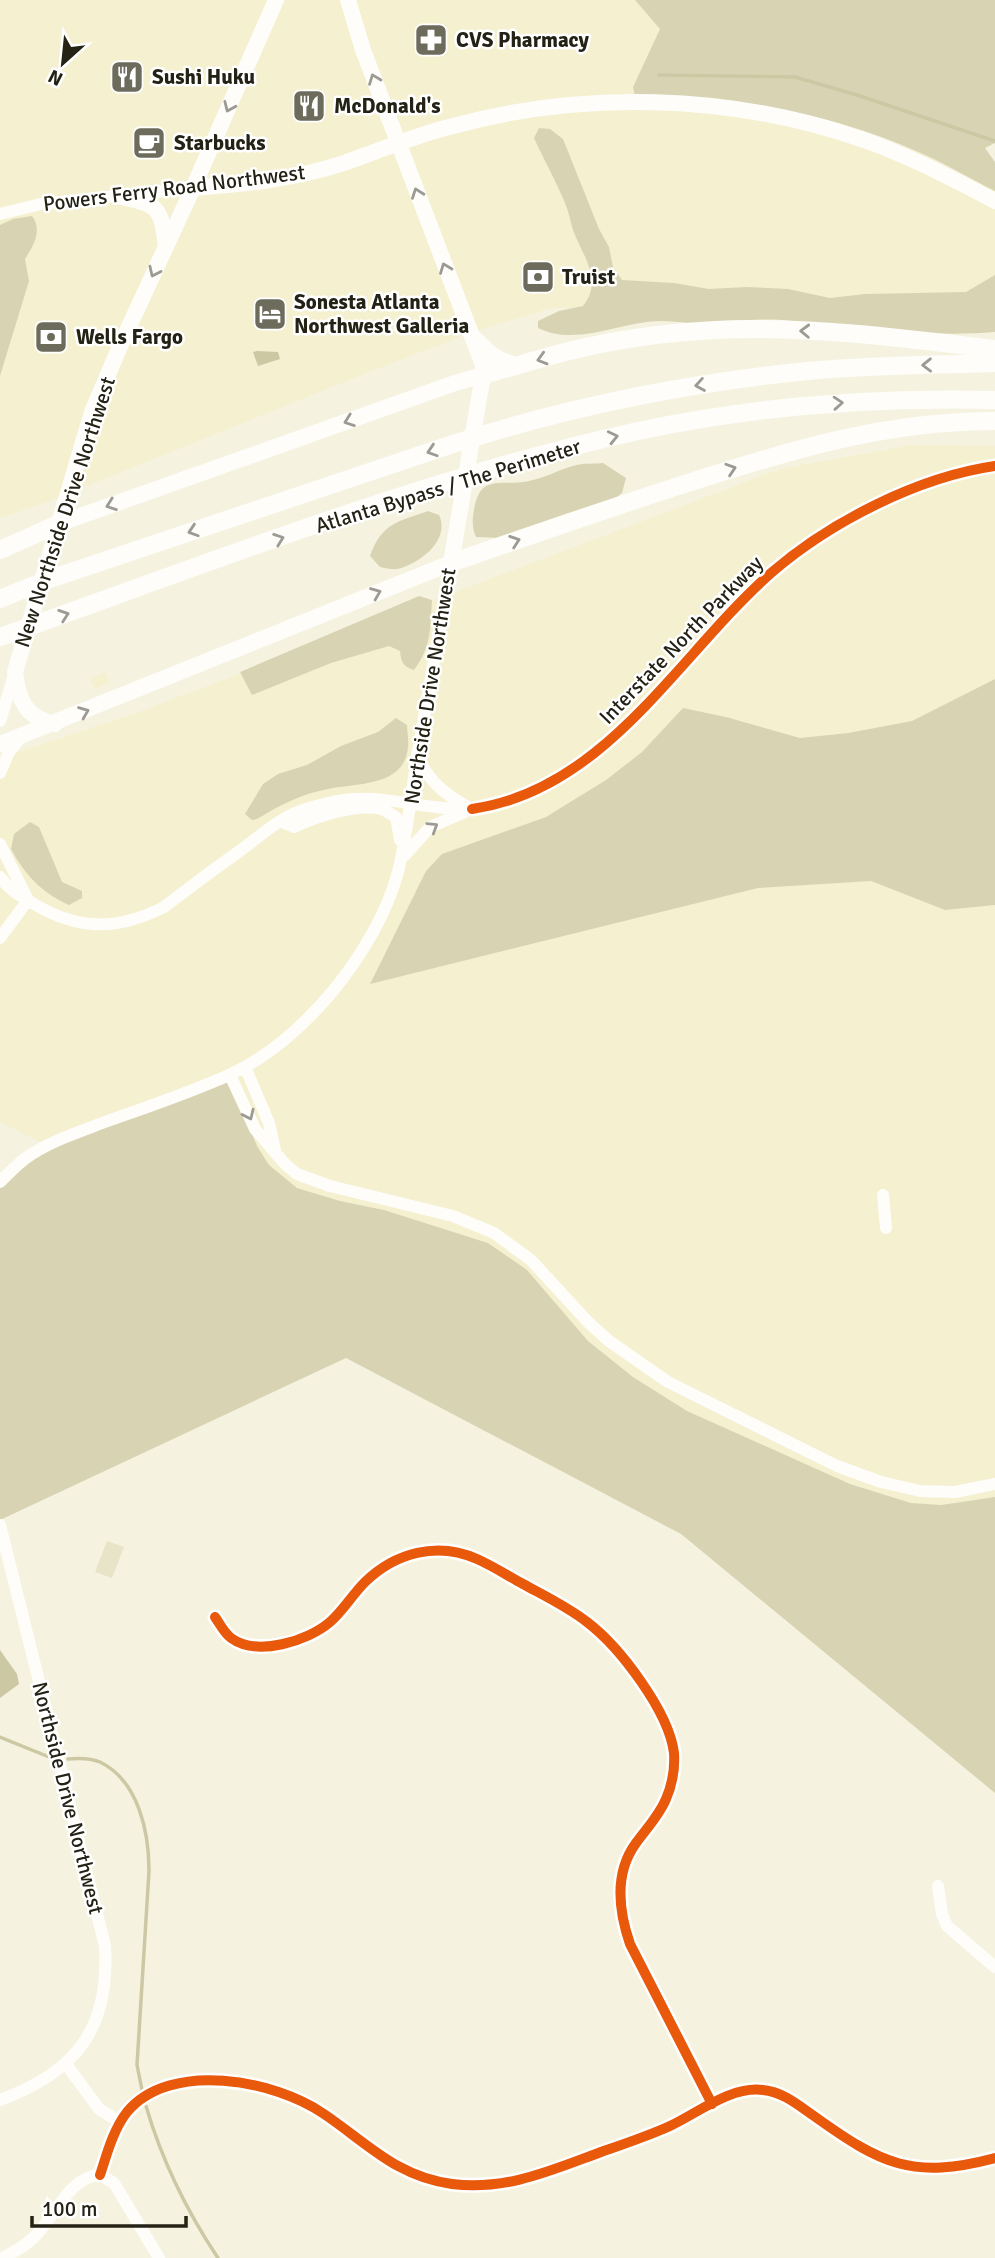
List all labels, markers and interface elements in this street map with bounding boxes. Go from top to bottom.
pharmacy icon: CVS Pharmacy [412,21,450,59]
place label: CVS Pharmacy [456,27,590,53]
north arrow [28,28,98,98]
restaurant icon: Sushi Huku [108,58,146,96]
text: N [44,64,67,91]
place label: Sushi Huku [152,64,255,90]
one-way arrow [369,73,383,85]
restaurant icon: McDonald's [290,87,328,125]
place label: McDonald's [334,93,441,119]
one-way arrow [223,100,237,112]
cafe icon: Starbucks [130,124,168,162]
place label: Starbucks [174,130,266,156]
street label: Powers Ferry Road Northwest [42,159,306,217]
one-way arrow [411,187,425,199]
bank icon: Truist [519,258,557,296]
one-way arrow [440,263,454,275]
one-way arrow [148,264,162,277]
place label: Truist [562,264,615,290]
place label: Sonesta Atlanta Northwest Galleria [294,289,469,339]
hotel icon: Sonesta Atlanta Northwest Galleria [251,295,289,333]
bank icon: Wells Fargo [32,318,70,356]
place label: Wells Fargo [76,324,183,350]
one-way arrow [799,324,810,339]
one-way arrow [536,350,548,365]
one-way arrow [921,357,932,372]
street label: New Northside Drive Northwest [9,373,121,651]
one-way arrow [694,377,706,392]
one-way arrow [833,396,844,411]
one-way arrow [343,413,355,427]
one-way arrow [607,431,619,445]
street label: Atlanta Bypass / The Perimeter [312,433,584,539]
one-way arrow [427,443,439,457]
one-way arrow [724,463,737,477]
one-way arrow [106,497,118,511]
one-way arrow [188,523,200,537]
one-way arrow [272,533,284,547]
one-way arrow [508,535,521,549]
street label: Interstate North Parkway [594,550,768,730]
street label: Northside Drive Northwest [398,566,462,806]
one-way arrow [369,587,381,601]
one-way arrow [58,609,70,623]
one-way arrow [77,706,90,720]
one-way arrow [425,823,438,836]
one-way arrow [241,1108,255,1120]
street label: Northside Drive Northwest [27,1679,109,1917]
scale bar [32,2184,186,2228]
text: 100 m [42,2196,97,2222]

